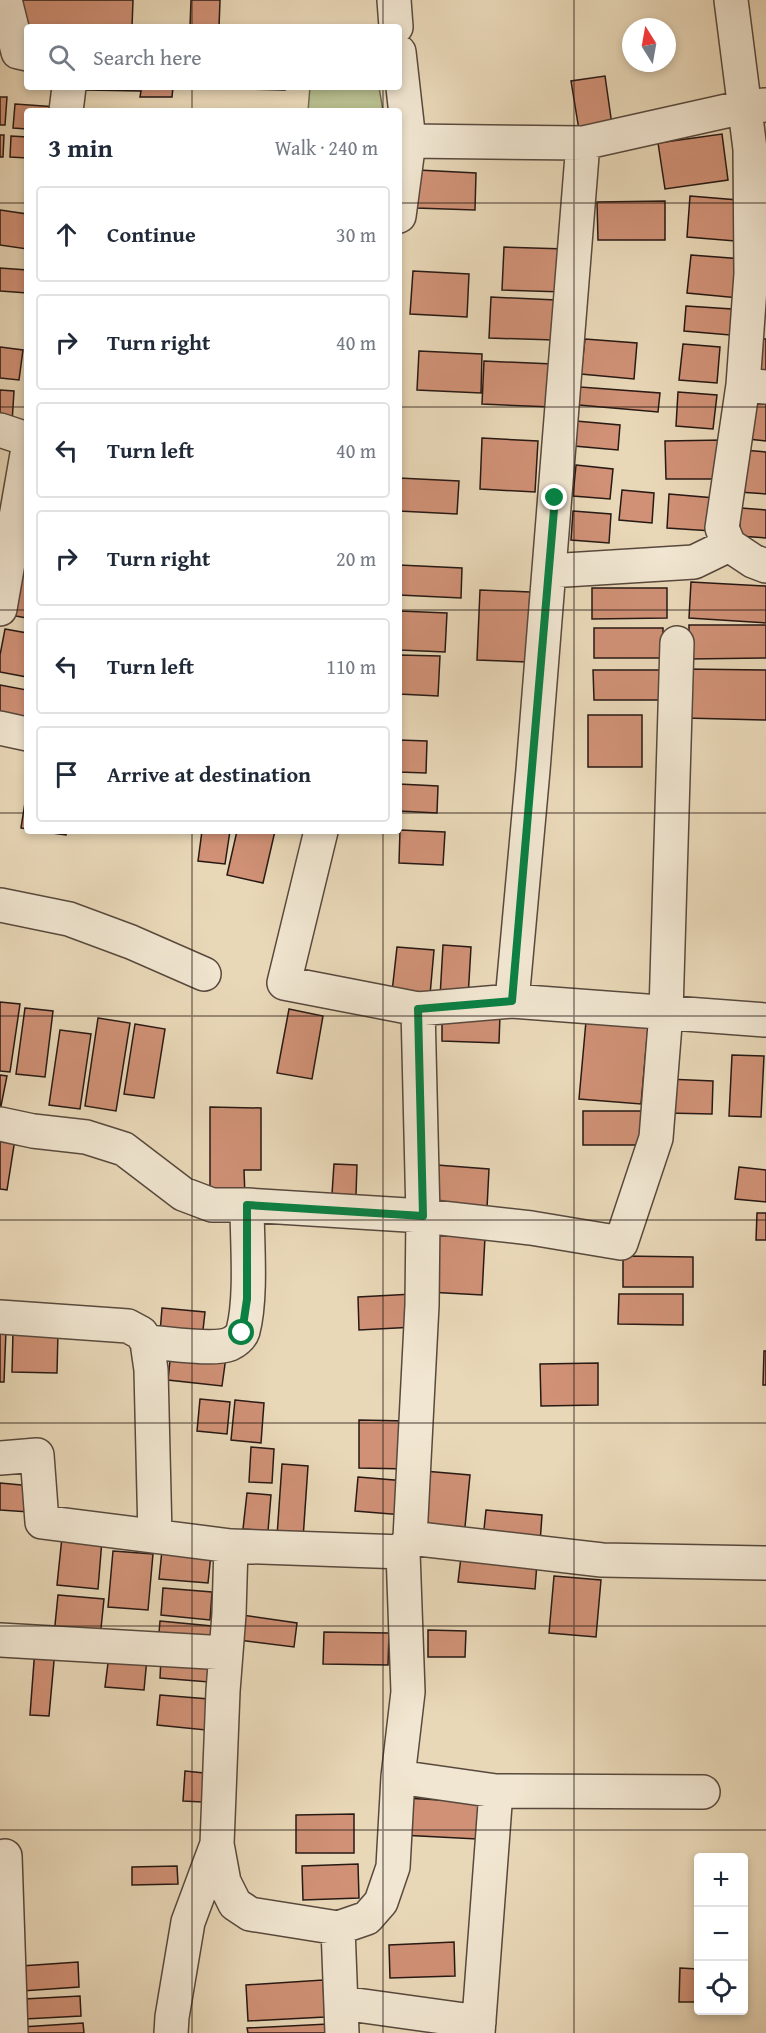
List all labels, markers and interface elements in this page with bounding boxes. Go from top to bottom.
north arrow [622,18,676,72]
search box [24,24,402,90]
icon: search [45,41,78,74]
text: Search here [93,41,202,73]
text: 3 min [48,128,113,167]
text: Walk · 240 m [275,133,378,162]
icon: ahead [50,218,83,251]
text: Continue [107,218,196,250]
text: 30 m [336,220,376,249]
icon: right [50,326,83,359]
text: Turn right [107,326,210,358]
text: 40 m [336,328,376,357]
icon: left [50,434,83,467]
text: Turn left [107,434,194,466]
text: 40 m [336,436,376,465]
route end [541,484,567,510]
icon: right [50,542,83,575]
text: Turn right [107,542,210,574]
text: 20 m [336,544,376,573]
icon: left [50,650,83,683]
text: Turn left [107,650,194,682]
text: 110 m [326,652,376,681]
icon: arrive [50,758,83,791]
text: Arrive at destination [107,758,311,790]
route start [228,1319,254,1345]
map controls [694,1853,748,2015]
button: + [694,1853,748,1907]
button: − [694,1907,748,1961]
button: locate [694,1961,748,2015]

